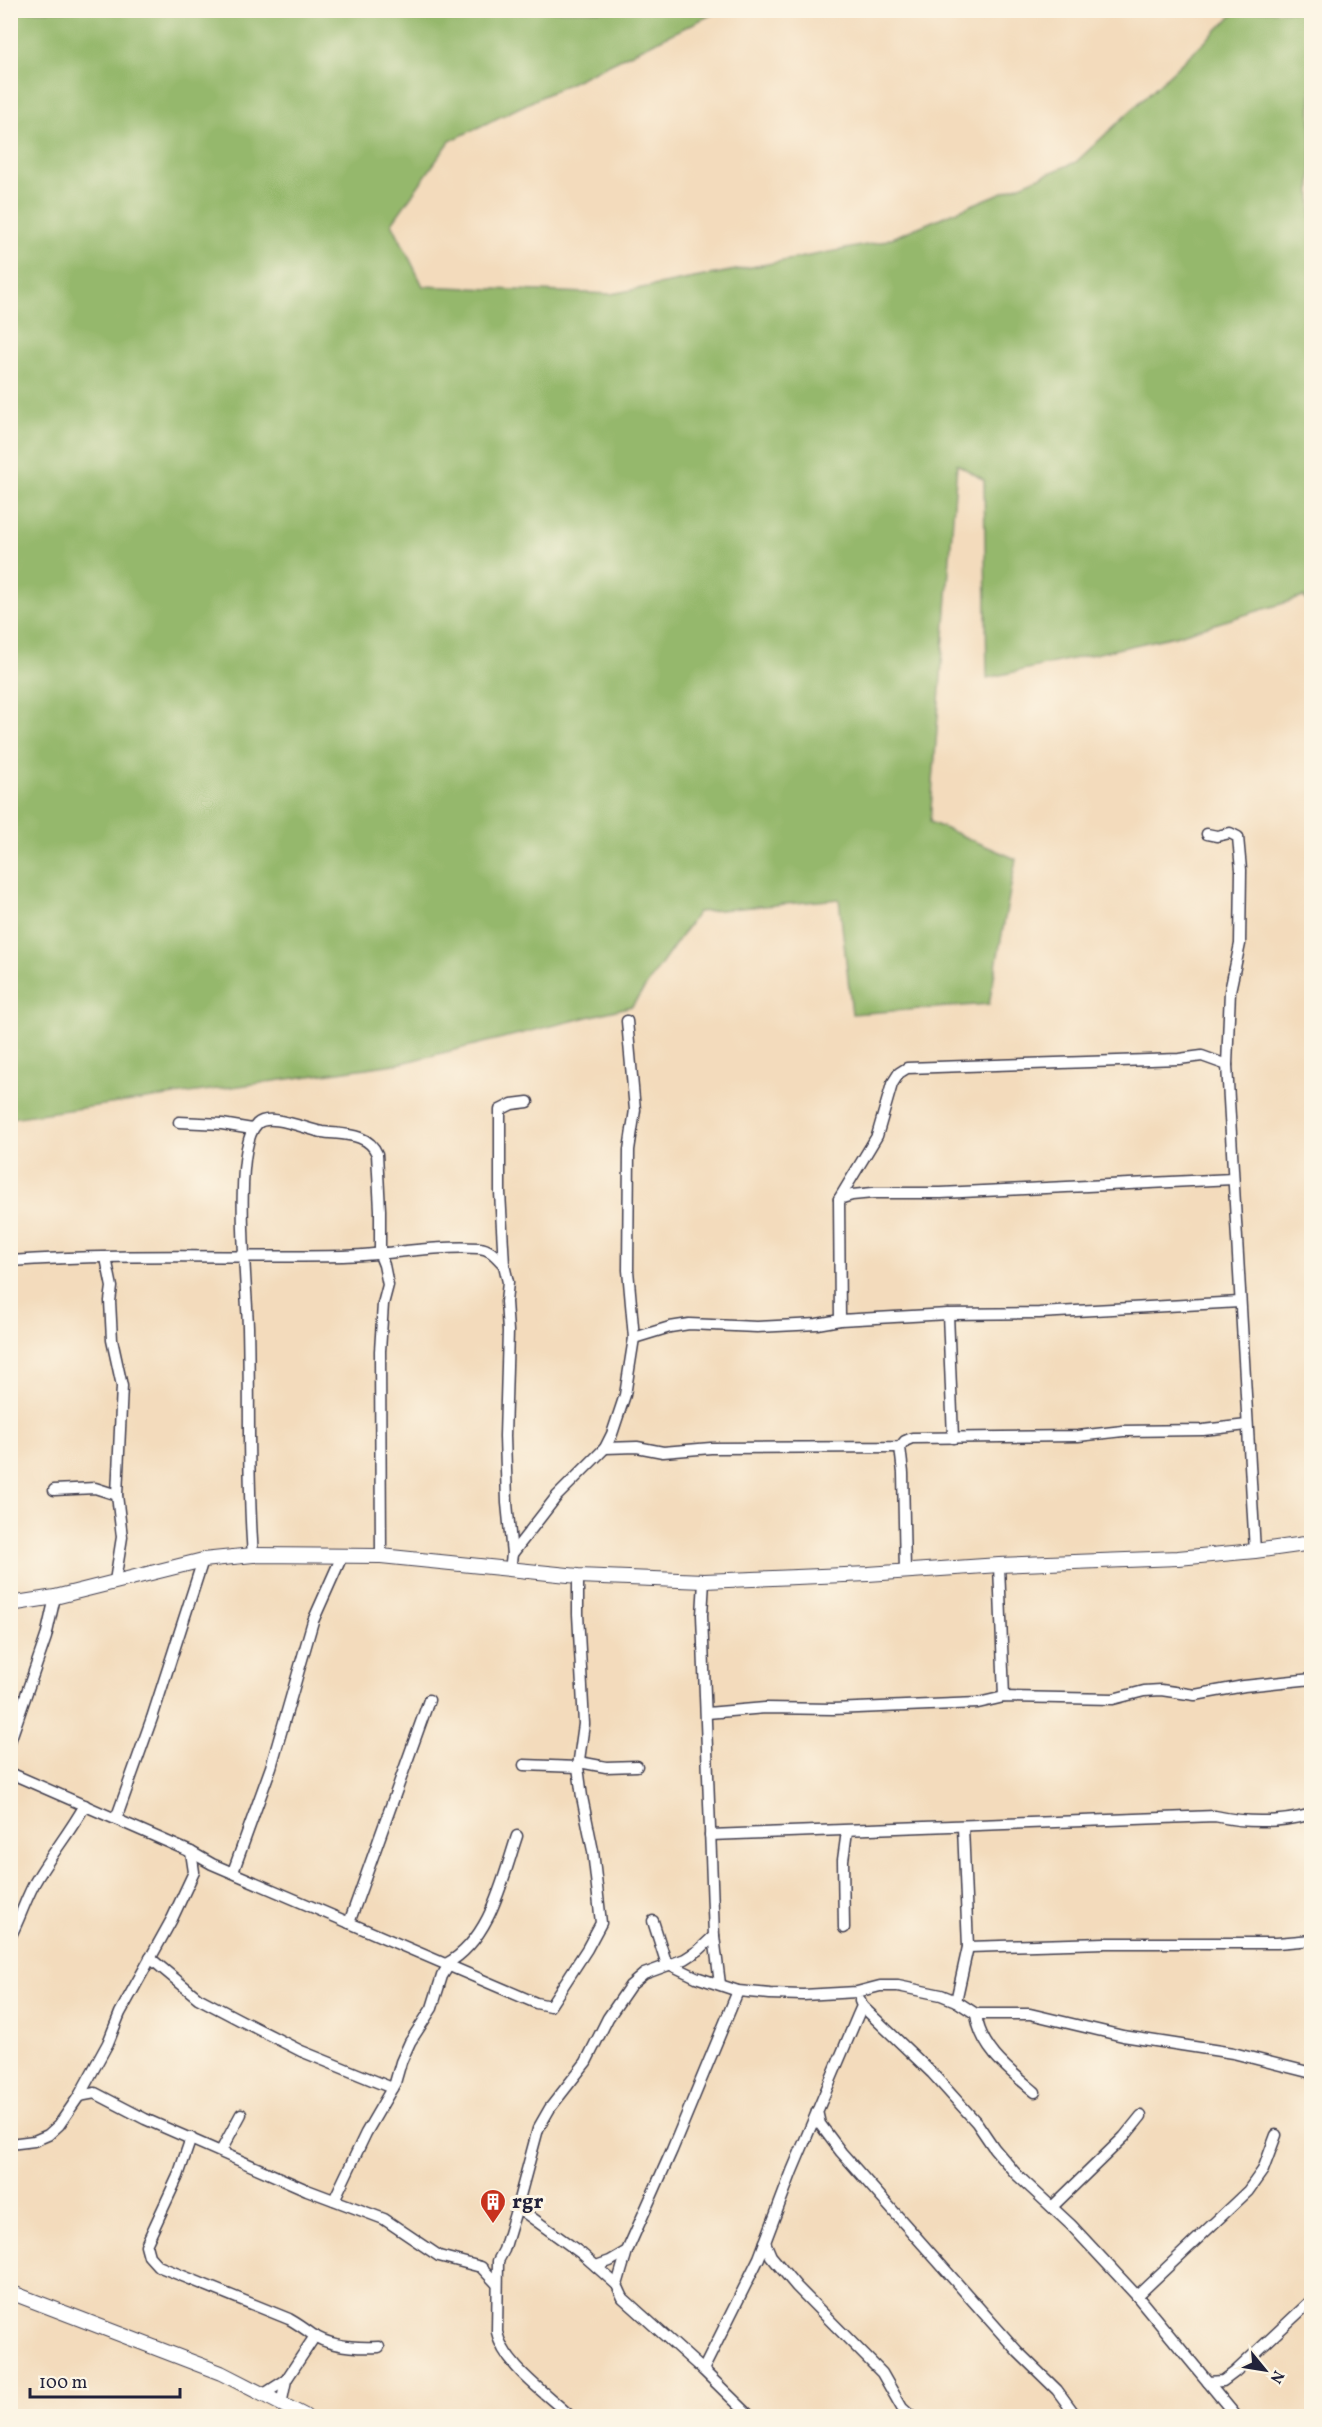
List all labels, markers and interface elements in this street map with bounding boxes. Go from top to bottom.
building icon: rgr [478,2187,508,2225]
place label: rgr [512,2188,544,2217]
north arrow [1235,2340,1295,2400]
scale bar [30,2361,180,2399]
text: N [1264,2366,1289,2387]
text: 100 m [39,2371,88,2396]

